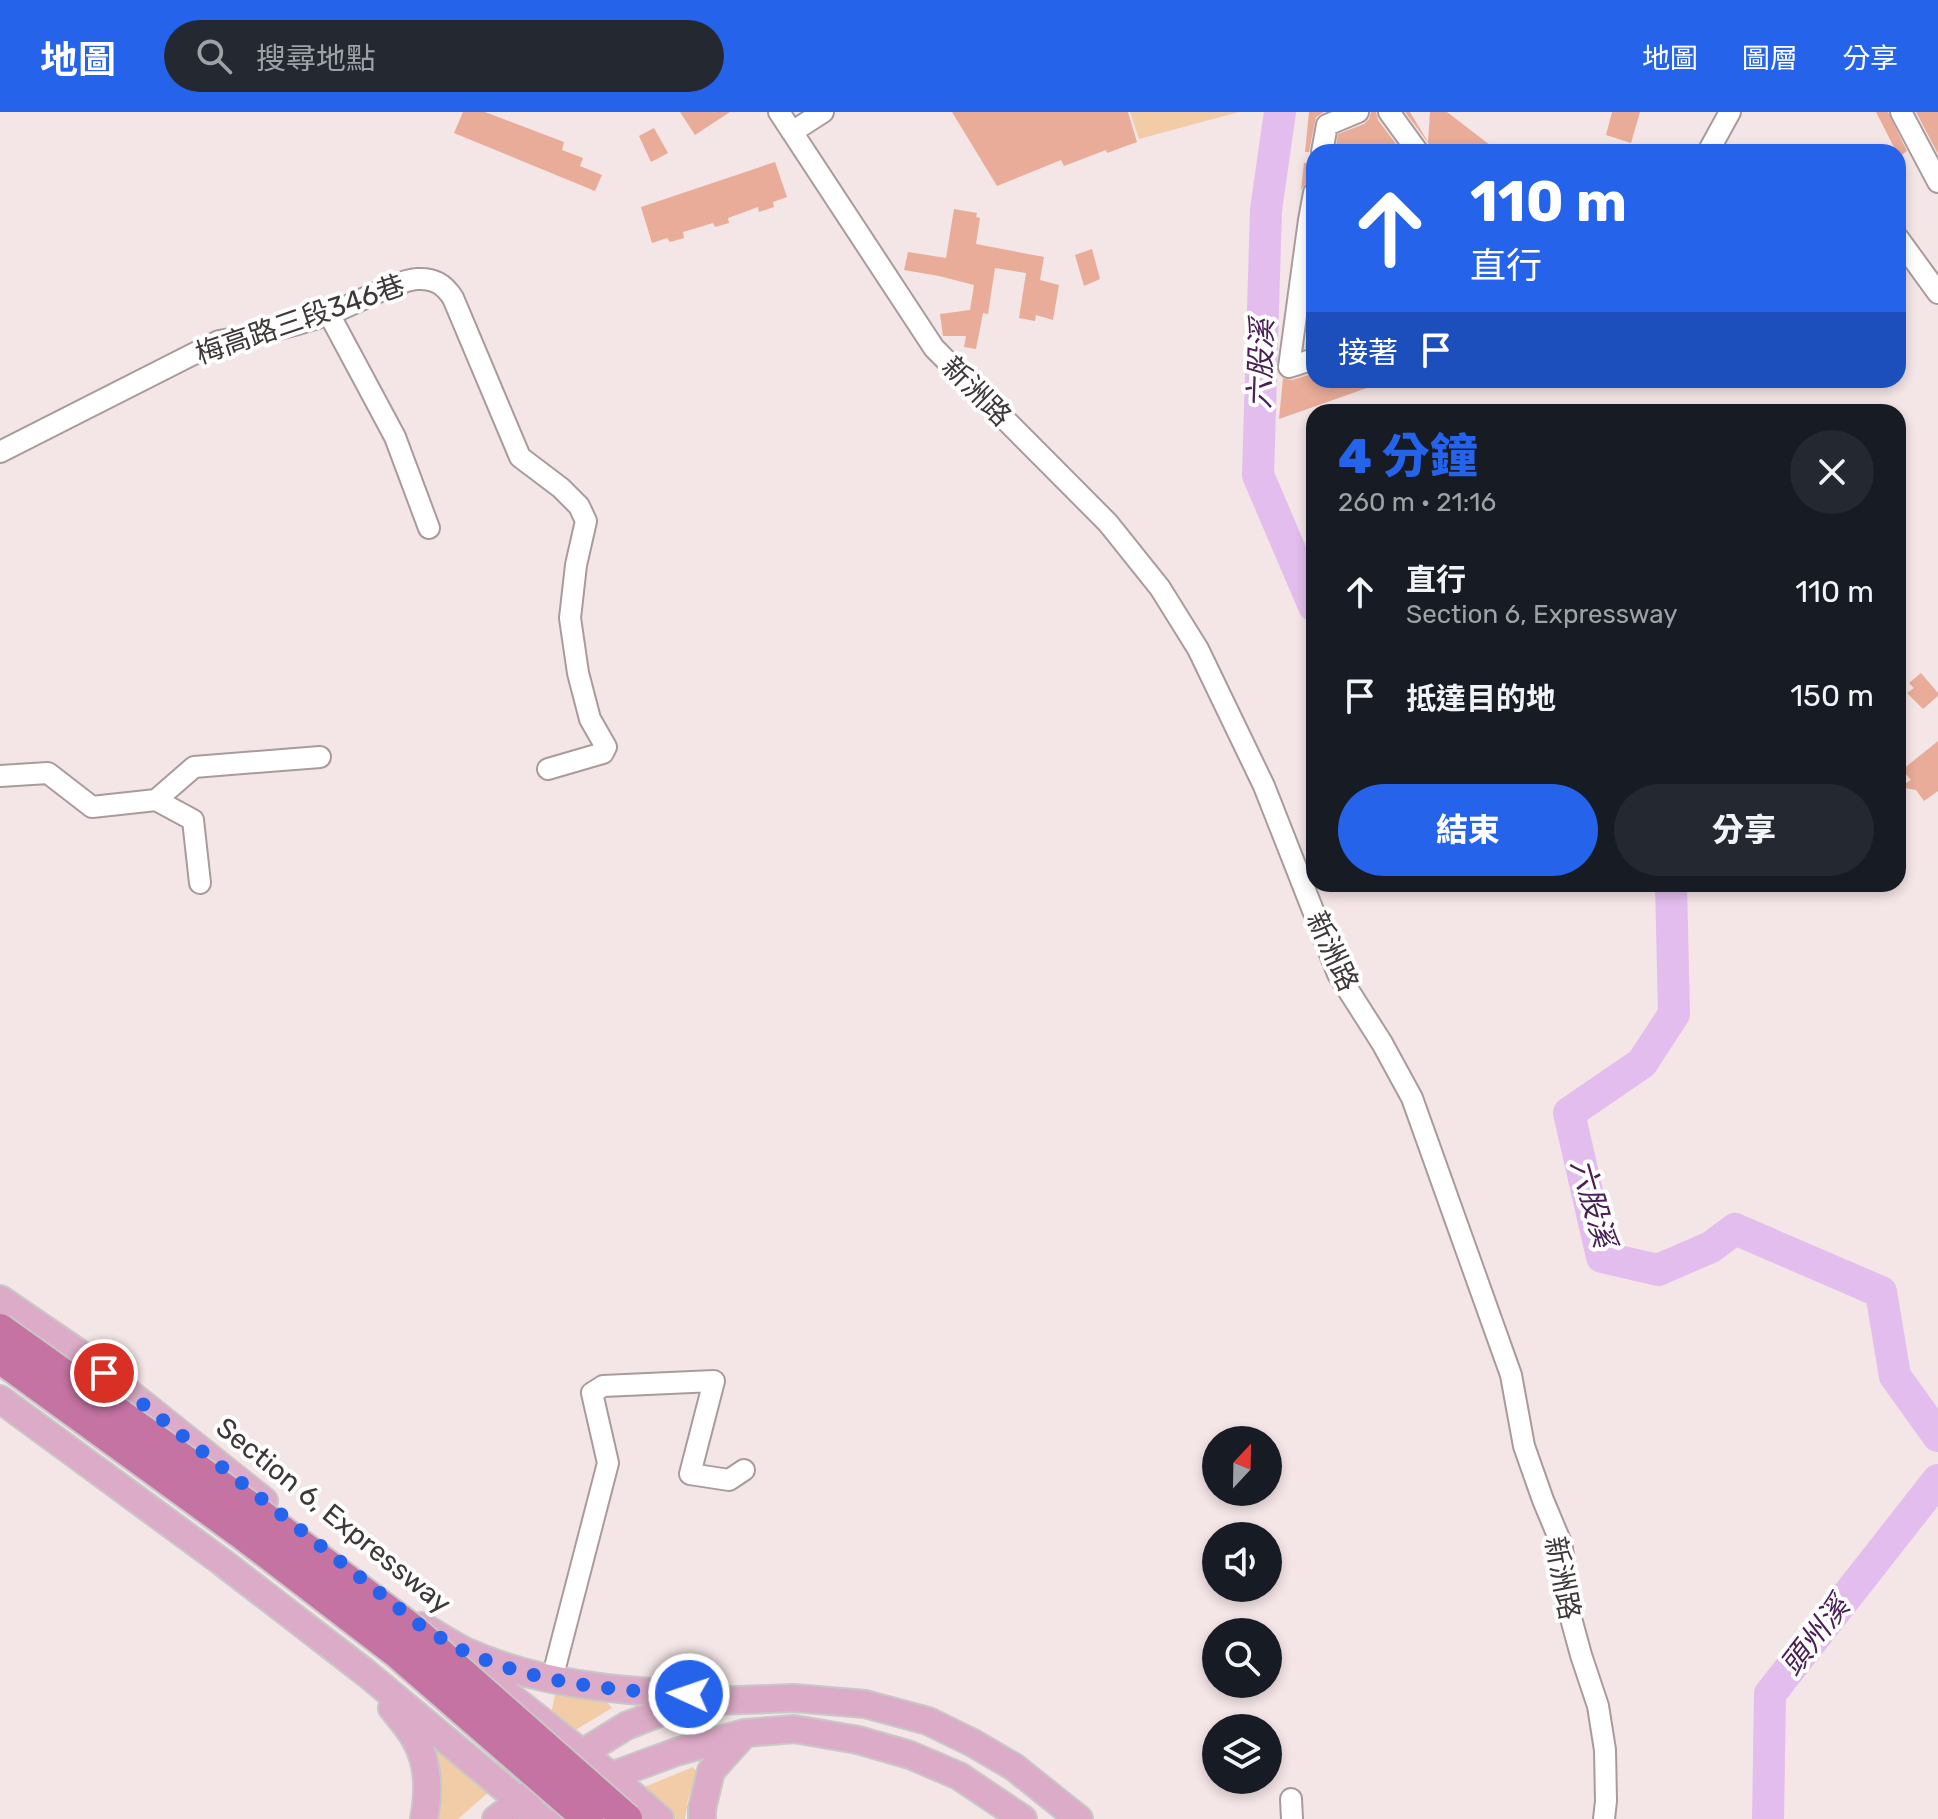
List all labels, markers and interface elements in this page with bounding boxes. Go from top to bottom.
search box [164,20,724,92]
icon: search [192,34,236,78]
text: 地圖 [40,37,116,83]
text: 搜尋地點 [256,41,376,77]
text: 地圖 [1642,42,1698,75]
text: 圖層 [1742,42,1798,75]
text: 分享 [1842,42,1898,75]
text: 110 m [1470,169,1627,235]
icon: ahead [1338,176,1442,280]
text: 直行 [1470,244,1542,287]
street label: 梅高路三段346巷 [191,268,409,371]
water label: 六股溪 [1241,314,1281,410]
icon: arrive [1414,328,1458,372]
text: 接著 [1338,335,1398,371]
street label: 新洲路 [935,350,1018,433]
text: 4 分鐘 [1338,428,1478,485]
button: close [1790,430,1874,514]
text: 260 m · 21:16 [1338,487,1496,518]
text: 直行 [1406,562,1466,598]
icon: ahead [1338,570,1382,614]
text: 110 m [1795,574,1874,610]
text: Section 6, Expressway [1406,599,1678,630]
icon: arrive [1338,674,1382,718]
text: 150 m [1790,678,1874,714]
text: 抵達目的地 [1406,681,1556,717]
button: 結束 [1338,784,1598,876]
button: 分享 [1614,784,1874,876]
street label: 新洲路 [1300,906,1365,996]
water label: 六股溪 [1563,1155,1624,1255]
pin [70,1339,138,1407]
icon: arrive [82,1351,126,1395]
street label: Section 6, Expressway [210,1411,458,1620]
north arrow [1202,1426,1282,1506]
map controls [1202,1426,1282,1794]
button: sound [1202,1522,1282,1602]
street label: 新洲路 [1538,1534,1587,1622]
water label: 頭州溪 [1773,1586,1859,1683]
button: search [1202,1618,1282,1698]
position arrow [647,1652,731,1736]
button: layers [1202,1714,1282,1794]

